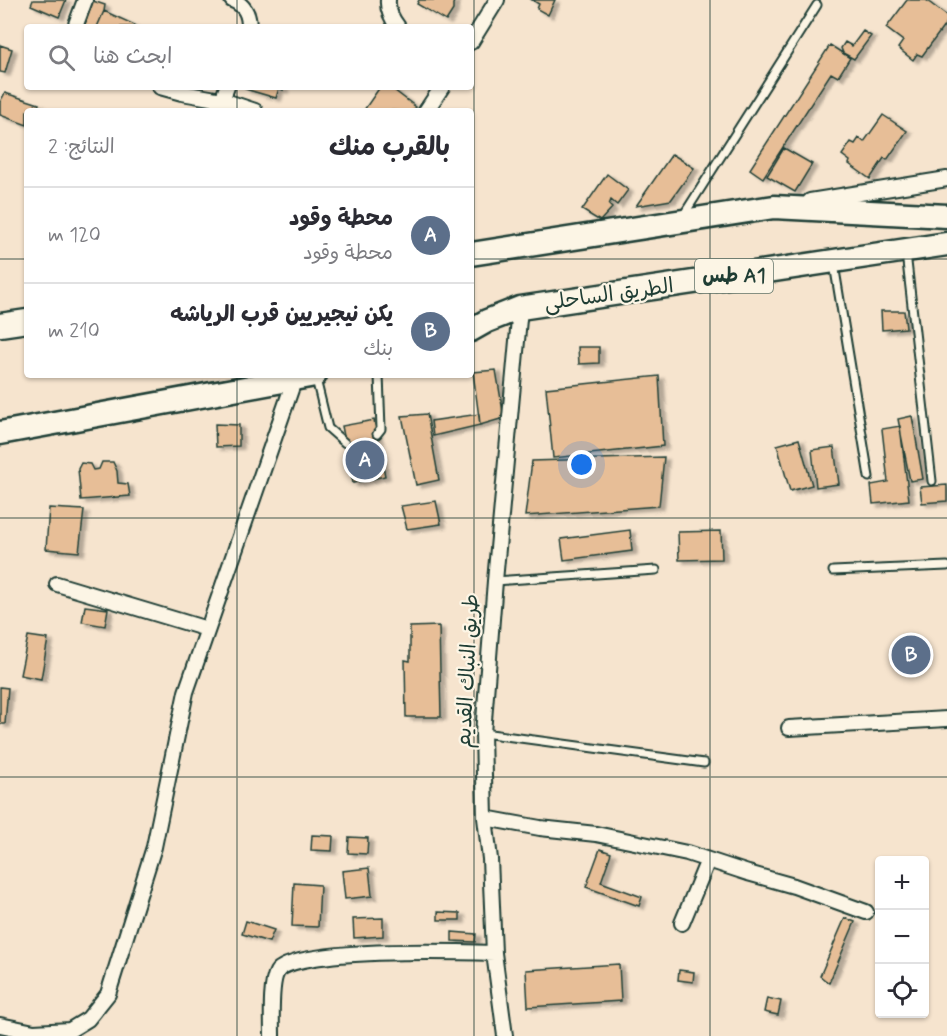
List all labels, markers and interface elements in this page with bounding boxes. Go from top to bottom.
search box [24,24,474,90]
icon: search [45,41,78,74]
text: ابحث هنا [93,43,173,71]
text: بالقرب منك [329,131,450,165]
text: النتائج: 2 [48,134,115,161]
text: محطة وقود [289,205,393,233]
text: 120 m [48,222,101,249]
text: A [424,222,437,249]
text: محطة وقود [303,240,393,267]
road number: طس A1 [695,259,773,293]
street label: الطريق الساحلى [542,272,676,318]
text: يكن نيجيريين قرب الرياشه [170,301,393,329]
text: 210 m [48,318,100,345]
text: B [424,318,437,345]
text: بنك [363,336,393,363]
pin: A [346,438,385,482]
your location [567,450,596,479]
street label: طريق النباك القديم [450,593,487,749]
pin: B [892,632,930,678]
map controls [875,856,929,1018]
button: + [875,856,929,910]
button: − [875,910,929,964]
button: locate [875,964,929,1018]

